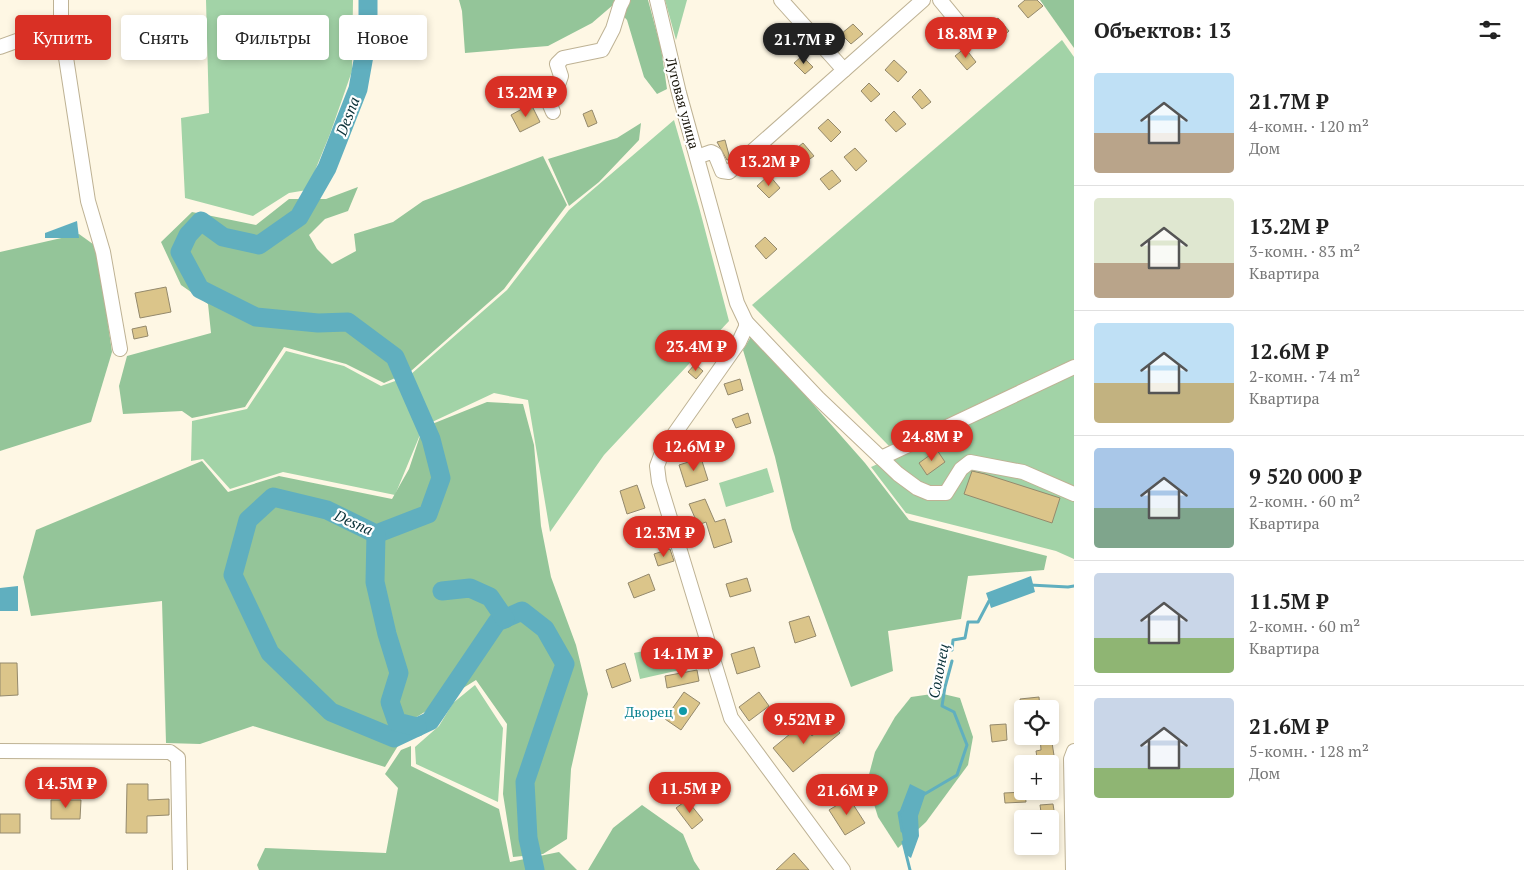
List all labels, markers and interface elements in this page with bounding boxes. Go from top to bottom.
chip: Купить [15,15,111,60]
chip: Снять [121,15,207,60]
chip: Фильтры [217,15,329,60]
chip: Новое [339,15,427,60]
text: Объектов: 13 [1094,16,1231,44]
icon: filters [1476,16,1504,44]
pin: 18.8M ₽ [920,17,1012,59]
pin: 21.7M ₽ [758,22,850,65]
text: 18.8M ₽ [936,22,996,44]
text: 21.7M ₽ [774,28,834,50]
street label: Луговая улица [661,54,704,151]
pin: 13.2M ₽ [480,76,572,118]
text: 13.2M ₽ [496,81,556,103]
text: 21.7M ₽ [1249,87,1328,115]
icon: home [1134,93,1194,153]
water label: Desna [330,94,363,139]
text: 4-комн. · 120 m² [1249,115,1369,137]
text: Дом [1249,137,1280,159]
pin: 13.2M ₽ [723,144,815,187]
text: 13.2M ₽ [739,150,799,172]
text: 13.2M ₽ [1249,212,1328,240]
icon: home [1134,218,1194,278]
text: 3-комн. · 83 m² [1249,240,1360,262]
text: Квартира [1249,262,1320,284]
pin: 23.4M ₽ [650,330,742,372]
text: 23.4M ₽ [666,335,726,357]
text: 12.6M ₽ [1249,337,1328,365]
icon: home [1134,343,1194,403]
text: 2-комн. · 74 m² [1249,365,1360,387]
text: Квартира [1249,387,1320,409]
pin: 24.8M ₽ [886,420,978,462]
text: 24.8M ₽ [902,425,962,447]
pin: 12.6M ₽ [648,430,740,472]
text: 12.6M ₽ [664,435,724,457]
text: 9 520 000 ₽ [1249,462,1361,490]
icon: home [1134,468,1194,528]
text: 2-комн. · 60 m² [1249,490,1360,512]
water label: Desna [331,504,376,539]
text: Квартира [1249,512,1320,534]
pin: 12.3M ₽ [618,516,710,558]
text: 12.3M ₽ [634,521,694,543]
text: 11.5M ₽ [1249,587,1328,615]
icon: home [1134,593,1194,653]
text: 2-комн. · 60 m² [1249,615,1360,637]
pin: 14.1M ₽ [636,636,728,679]
text: Квартира [1249,637,1320,659]
text: 14.1M ₽ [652,642,712,664]
water label: Солонец [923,642,953,700]
map controls [1014,700,1059,855]
button: locate [1014,700,1059,745]
place label: Дворец [625,702,673,721]
pin: 9.52M ₽ [758,702,850,745]
marker: Дворец [677,705,689,717]
text: 9.52M ₽ [774,708,834,730]
text: 21.6M ₽ [1249,712,1328,740]
icon: home [1134,718,1194,778]
text: 5-комн. · 128 m² [1249,740,1369,762]
button: + [1014,755,1059,800]
text: Дом [1249,762,1280,784]
pin: 14.5M ₽ [20,766,112,809]
text: 14.5M ₽ [36,772,96,794]
pin: 11.5M ₽ [644,772,736,814]
pin: 21.6M ₽ [801,774,893,816]
text: 11.5M ₽ [660,777,720,799]
text: 21.6M ₽ [817,779,877,801]
button: − [1014,810,1059,855]

